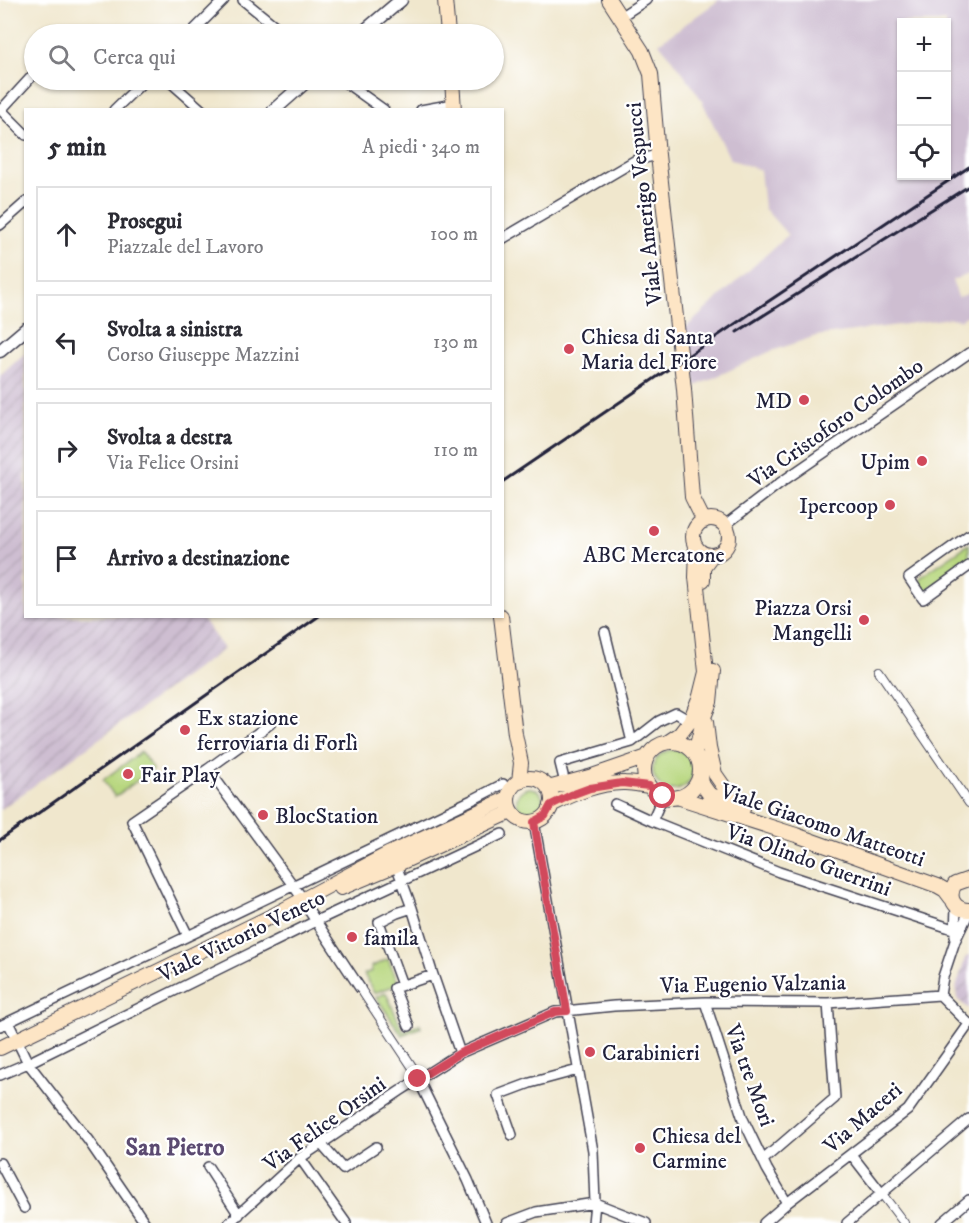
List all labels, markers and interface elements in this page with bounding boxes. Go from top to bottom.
map controls [897,18,951,180]
button: + [897,18,951,72]
search box [24,24,504,90]
icon: search [45,41,78,74]
text: Cerca qui [93,44,176,71]
button: − [897,72,951,126]
street label: Viale Amerigo Vespucci [620,101,669,308]
button: locate [897,126,951,180]
text: 5 min [48,131,106,164]
text: A piedi · 340 m [362,135,480,160]
text: Prosegui [107,208,182,235]
icon: ahead [50,218,83,251]
text: 100 m [430,222,478,247]
text: Piazzale del Lavoro [107,235,264,260]
text: Svolta a sinistra [107,316,242,343]
place label: Chiesa di Santa Maria del Fiore [581,324,717,376]
icon: left [50,326,83,359]
text: 130 m [433,330,478,355]
marker: Chiesa di Santa Maria del Fiore [562,342,576,356]
text: Corso Giuseppe Mazzini [107,343,299,368]
street label: Via Cristoforo Colombo [742,353,929,495]
place label: MD [755,388,792,415]
marker: MD [797,393,811,407]
text: Svolta a destra [107,424,232,451]
icon: right [50,434,83,467]
text: 110 m [433,438,478,463]
place label: Upim [860,449,910,476]
text: Via Felice Orsini [107,451,239,476]
marker: Upim [915,454,929,468]
place label: Ipercoop [799,493,878,520]
marker: Ipercoop [883,498,897,512]
marker: ABC Mercatone [647,524,661,538]
icon: arrive [50,542,83,575]
place label: ABC Mercatone [583,542,725,569]
text: Arrivo a destinazione [107,545,290,572]
place label: Piazza Orsi Mangelli [754,595,852,647]
marker: Piazza Orsi Mangelli [857,613,871,627]
place label: Ex stazione ferroviaria di Forlì [197,705,358,757]
marker: Ex stazione ferroviaria di Forlì [178,723,192,737]
place label: Fair Play [140,762,220,789]
marker: Fair Play [121,767,135,781]
street label: Viale Giacomo Matteotti [716,777,928,873]
route start [649,782,675,808]
place label: BlocStation [275,803,379,830]
marker: BlocStation [256,808,270,822]
street label: Via Olindo Guerrini [721,818,895,903]
street label: Viale Vittorio Veneto [153,884,330,989]
place label: famila [364,925,419,952]
marker: famila [345,930,359,944]
street label: Via Eugenio Valzania [659,969,847,1000]
street label: Via tre Mori [718,1020,781,1130]
place label: Carabinieri [602,1040,700,1067]
marker: Carabinieri [583,1045,597,1059]
route end [404,1065,430,1091]
street label: Via Felice Orsini [257,1071,392,1178]
street label: Via Maceri [817,1077,908,1160]
place label: Chiesa del Carmine [652,1123,741,1175]
district label: San Pietro [126,1133,225,1163]
marker: Chiesa del Carmine [633,1141,647,1155]

